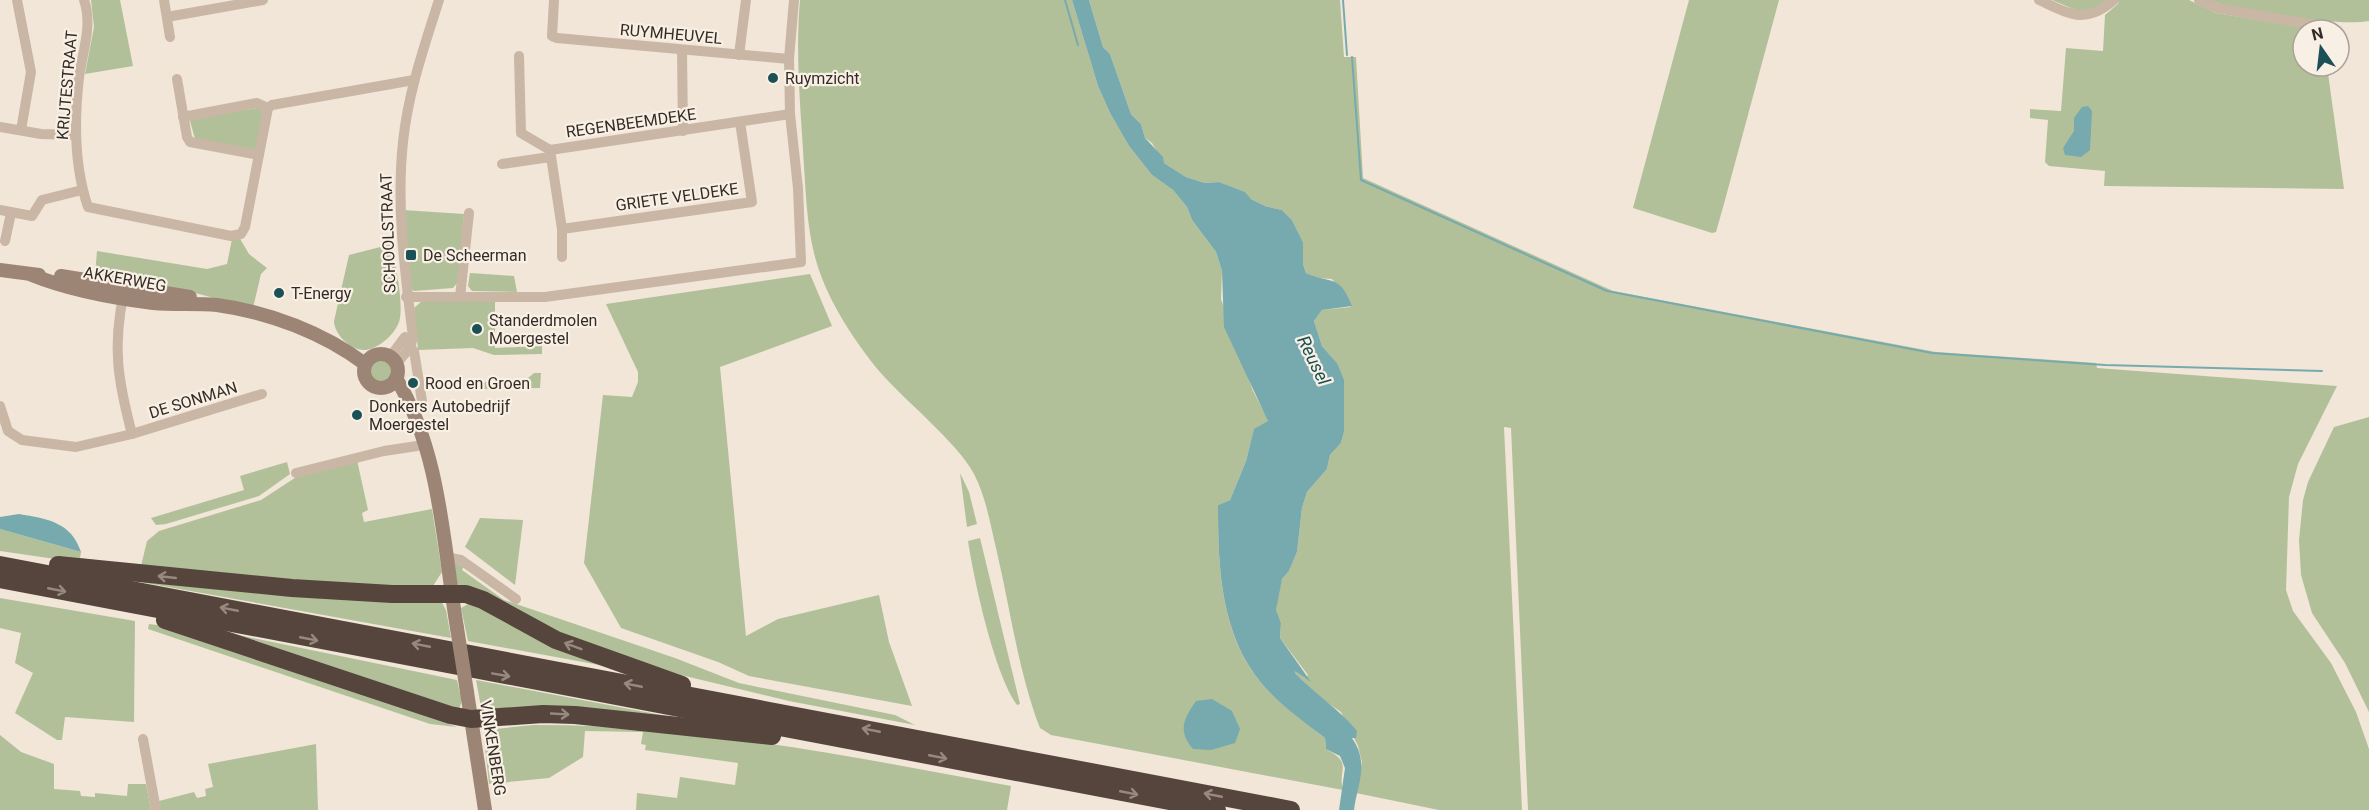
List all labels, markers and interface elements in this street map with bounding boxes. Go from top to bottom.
north arrow [2291,18,2351,78]
street label: RUYMHEUVEL [619,20,723,48]
text: N [2310,23,2325,45]
street label: KRIJTESTRAAT [53,29,81,141]
place label: Ruymzicht [785,69,860,88]
marker: Ruymzicht [766,71,780,85]
street label: REGENBEEMDEKE [565,104,697,142]
street label: SCHOOLSTRAAT [376,172,400,293]
street label: GRIETE VELDEKE [614,179,740,215]
place label: De Scheerman [423,246,527,265]
marker: De Scheerman [404,248,418,262]
street label: AKKERWEG [82,262,168,296]
place label: T-Energy [291,284,352,303]
marker: T-Energy [272,286,286,300]
place label: Standerdmolen Moergestel [489,311,597,348]
marker: Standerdmolen Moergestel [470,322,484,336]
water label: Reusel [1293,332,1335,389]
place label: Rood en Groen [425,374,530,393]
marker: Rood en Groen [406,376,420,390]
street label: DE SONMAN [146,378,240,422]
place label: Donkers Autobedrijf Moergestel [369,397,511,434]
marker: Donkers Autobedrijf Moergestel [350,408,364,422]
one-way arrow [157,571,177,582]
one-way arrow [47,585,67,596]
one-way arrow [220,603,239,614]
one-way arrow [299,634,319,645]
one-way arrow [411,640,431,651]
one-way arrow [564,640,583,651]
one-way arrow [490,670,510,681]
one-way arrow [624,679,643,690]
street label: VINKENBERG [476,699,510,797]
one-way arrow [549,709,569,720]
one-way arrow [862,724,881,735]
one-way arrow [927,752,947,763]
one-way arrow [1119,788,1139,799]
one-way arrow [1204,789,1223,800]

